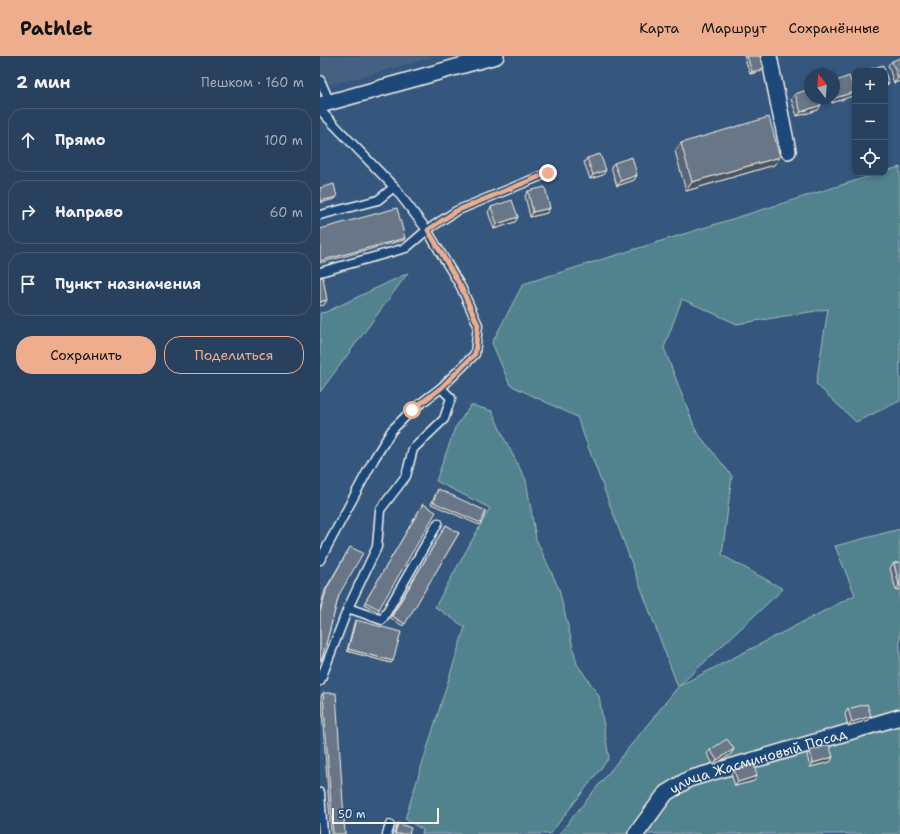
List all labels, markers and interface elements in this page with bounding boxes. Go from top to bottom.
text: Pathlet [20,16,92,41]
text: Карта [639,19,679,37]
text: Маршрут [701,19,767,37]
text: Сохранённые [789,19,880,37]
north arrow [804,68,840,104]
map controls [852,68,888,176]
button: + [852,68,888,104]
text: 2 мин [16,71,71,93]
text: Пешком · 160 m [201,74,304,91]
button: − [852,104,888,140]
icon: ahead [17,129,39,151]
text: Прямо [55,130,105,150]
text: 100 m [264,132,303,149]
button: locate [852,140,888,176]
route end [539,164,557,182]
icon: right [17,201,39,223]
text: Направо [55,202,123,222]
text: 60 m [270,204,303,221]
icon: arrive [17,273,39,295]
text: Пункт назначения [55,274,201,294]
button: Сохранить [16,336,156,374]
button: Поделиться [164,336,304,374]
route start [403,401,421,419]
street label: улица Жасминовый Посад [666,724,849,798]
scale bar [332,806,439,825]
text: 50 m [338,807,366,822]

